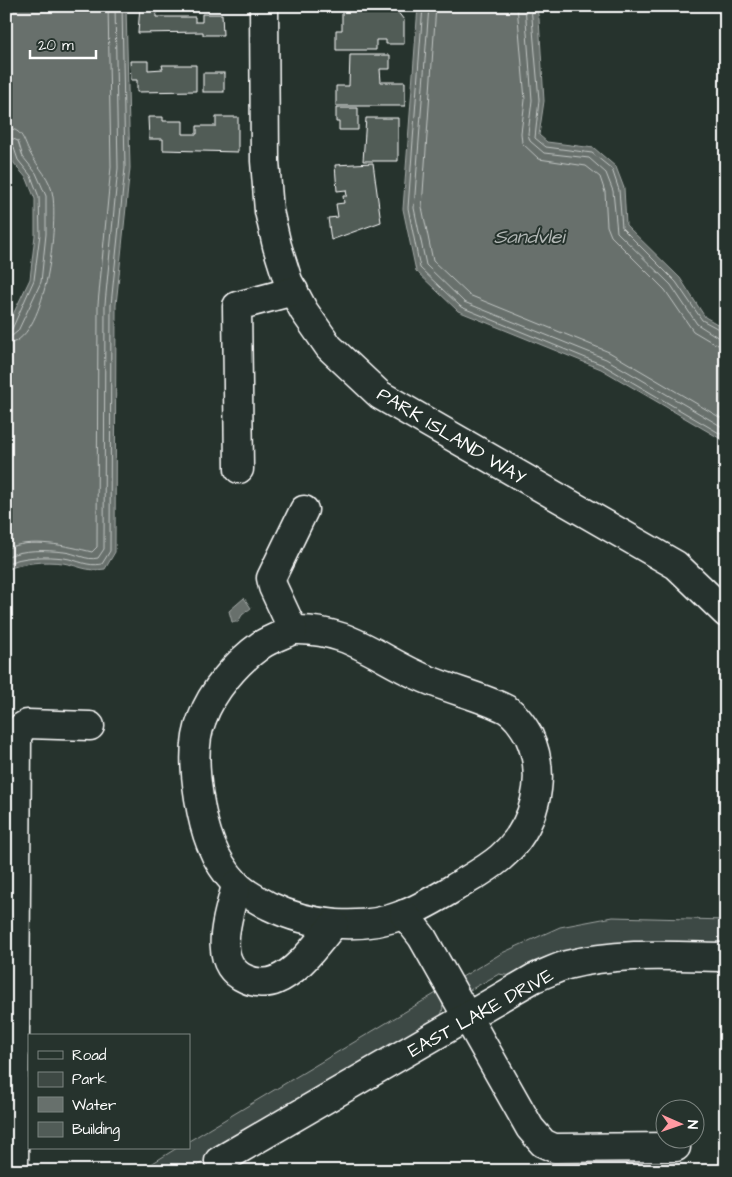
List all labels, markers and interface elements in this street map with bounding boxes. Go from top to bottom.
scale bar [30,28,96,60]
text: 20 m [38,35,74,56]
water label: Sandvlei [494,223,567,251]
street label: PARK ISLAND WAY [372,381,531,491]
street label: EAST LAKE DRIVE [403,962,558,1065]
legend [28,1034,190,1150]
text: Road [72,1045,107,1066]
text: Park [72,1069,107,1090]
text: Water [72,1095,116,1116]
north arrow [654,1100,704,1150]
text: Building [72,1119,120,1141]
text: N [682,1120,702,1129]

